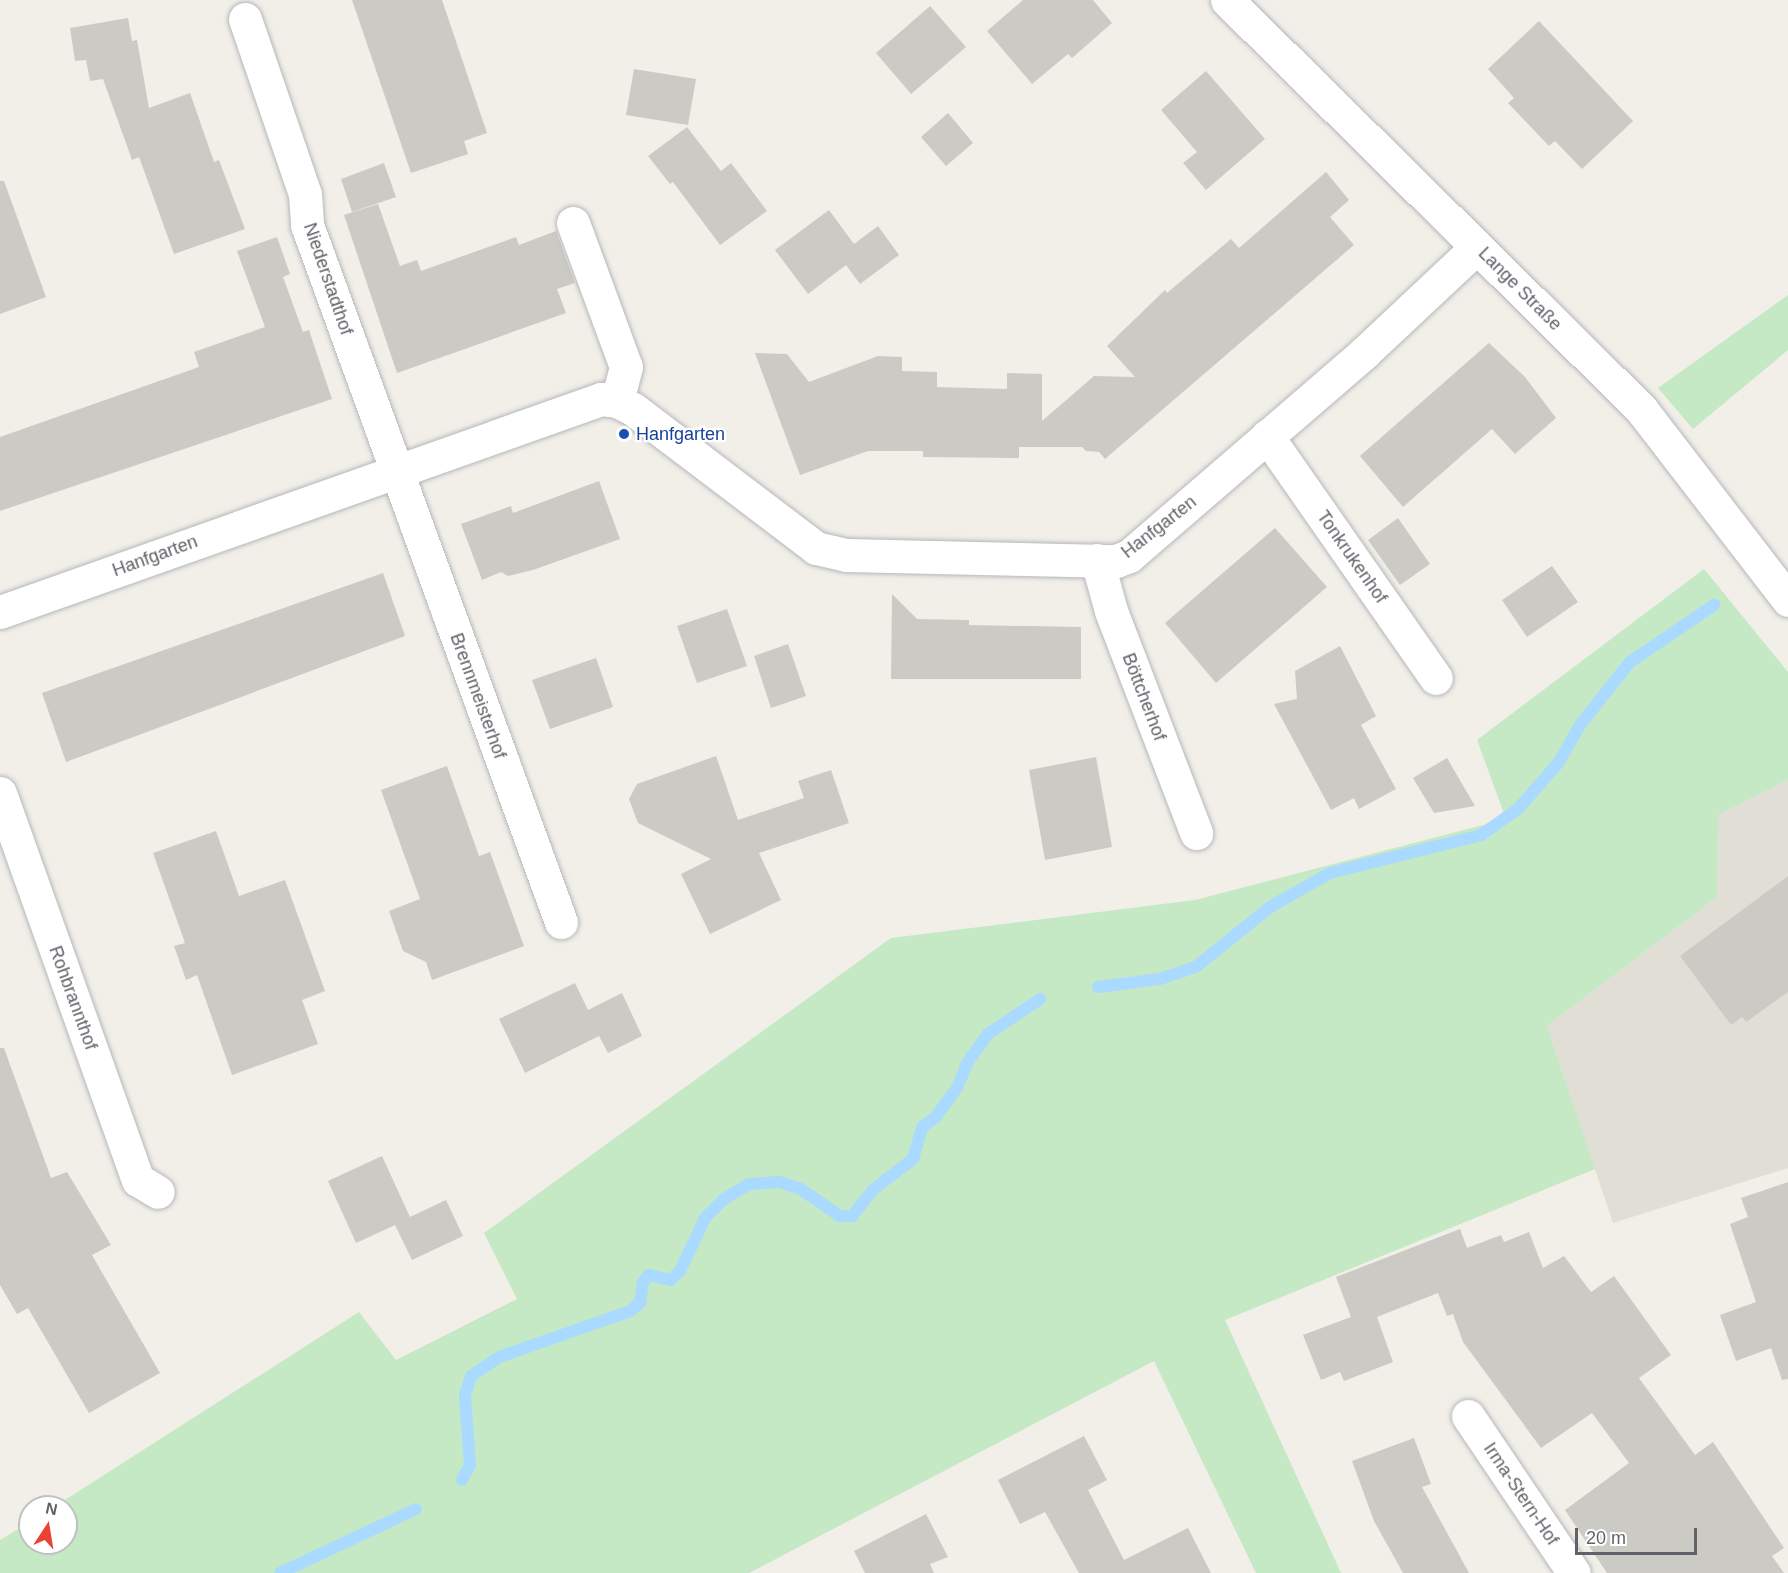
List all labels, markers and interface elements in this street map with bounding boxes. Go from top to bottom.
street label: Niederstadthof [299,220,357,338]
street label: Lange Straße [1474,243,1566,335]
place label: Hanfgarten [636,423,725,445]
marker: Hanfgarten [617,427,631,441]
street label: Hanfgarten [1117,491,1201,563]
street label: Tonkrukenhof [1312,507,1392,607]
street label: Hanfgarten [109,531,201,581]
street label: Brennmeisterhof [445,630,511,762]
street label: Böttcherhof [1117,650,1171,744]
street label: Rohbrannthof [44,943,102,1053]
street label: Irma-Stern-Hof [1479,1439,1563,1549]
north arrow [18,1495,78,1555]
text: N [44,1499,59,1518]
scale bar [1578,1516,1700,1554]
text: 20 m [1586,1528,1626,1548]

